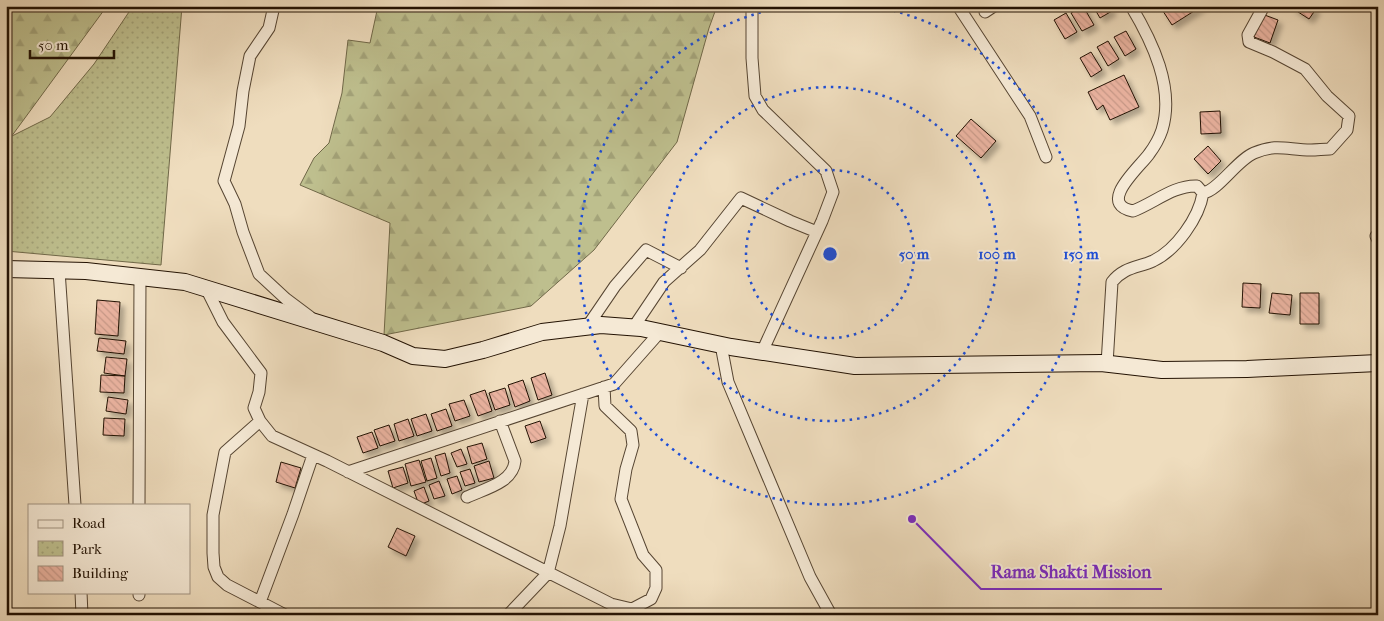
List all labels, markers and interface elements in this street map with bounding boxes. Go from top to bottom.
scale bar [30,28,114,60]
text: 50 m [38,36,69,54]
centre of rings [821,245,839,263]
text: 50 m [899,245,930,263]
text: 100 m [978,245,1016,263]
text: 150 m [1063,245,1099,263]
legend [28,504,190,594]
text: Road [72,514,106,532]
text: Park [72,540,102,558]
callout: Rama Shakti Mission [981,556,1162,589]
text: Rama Shakti Mission [990,562,1152,583]
text: Building [72,564,129,582]

